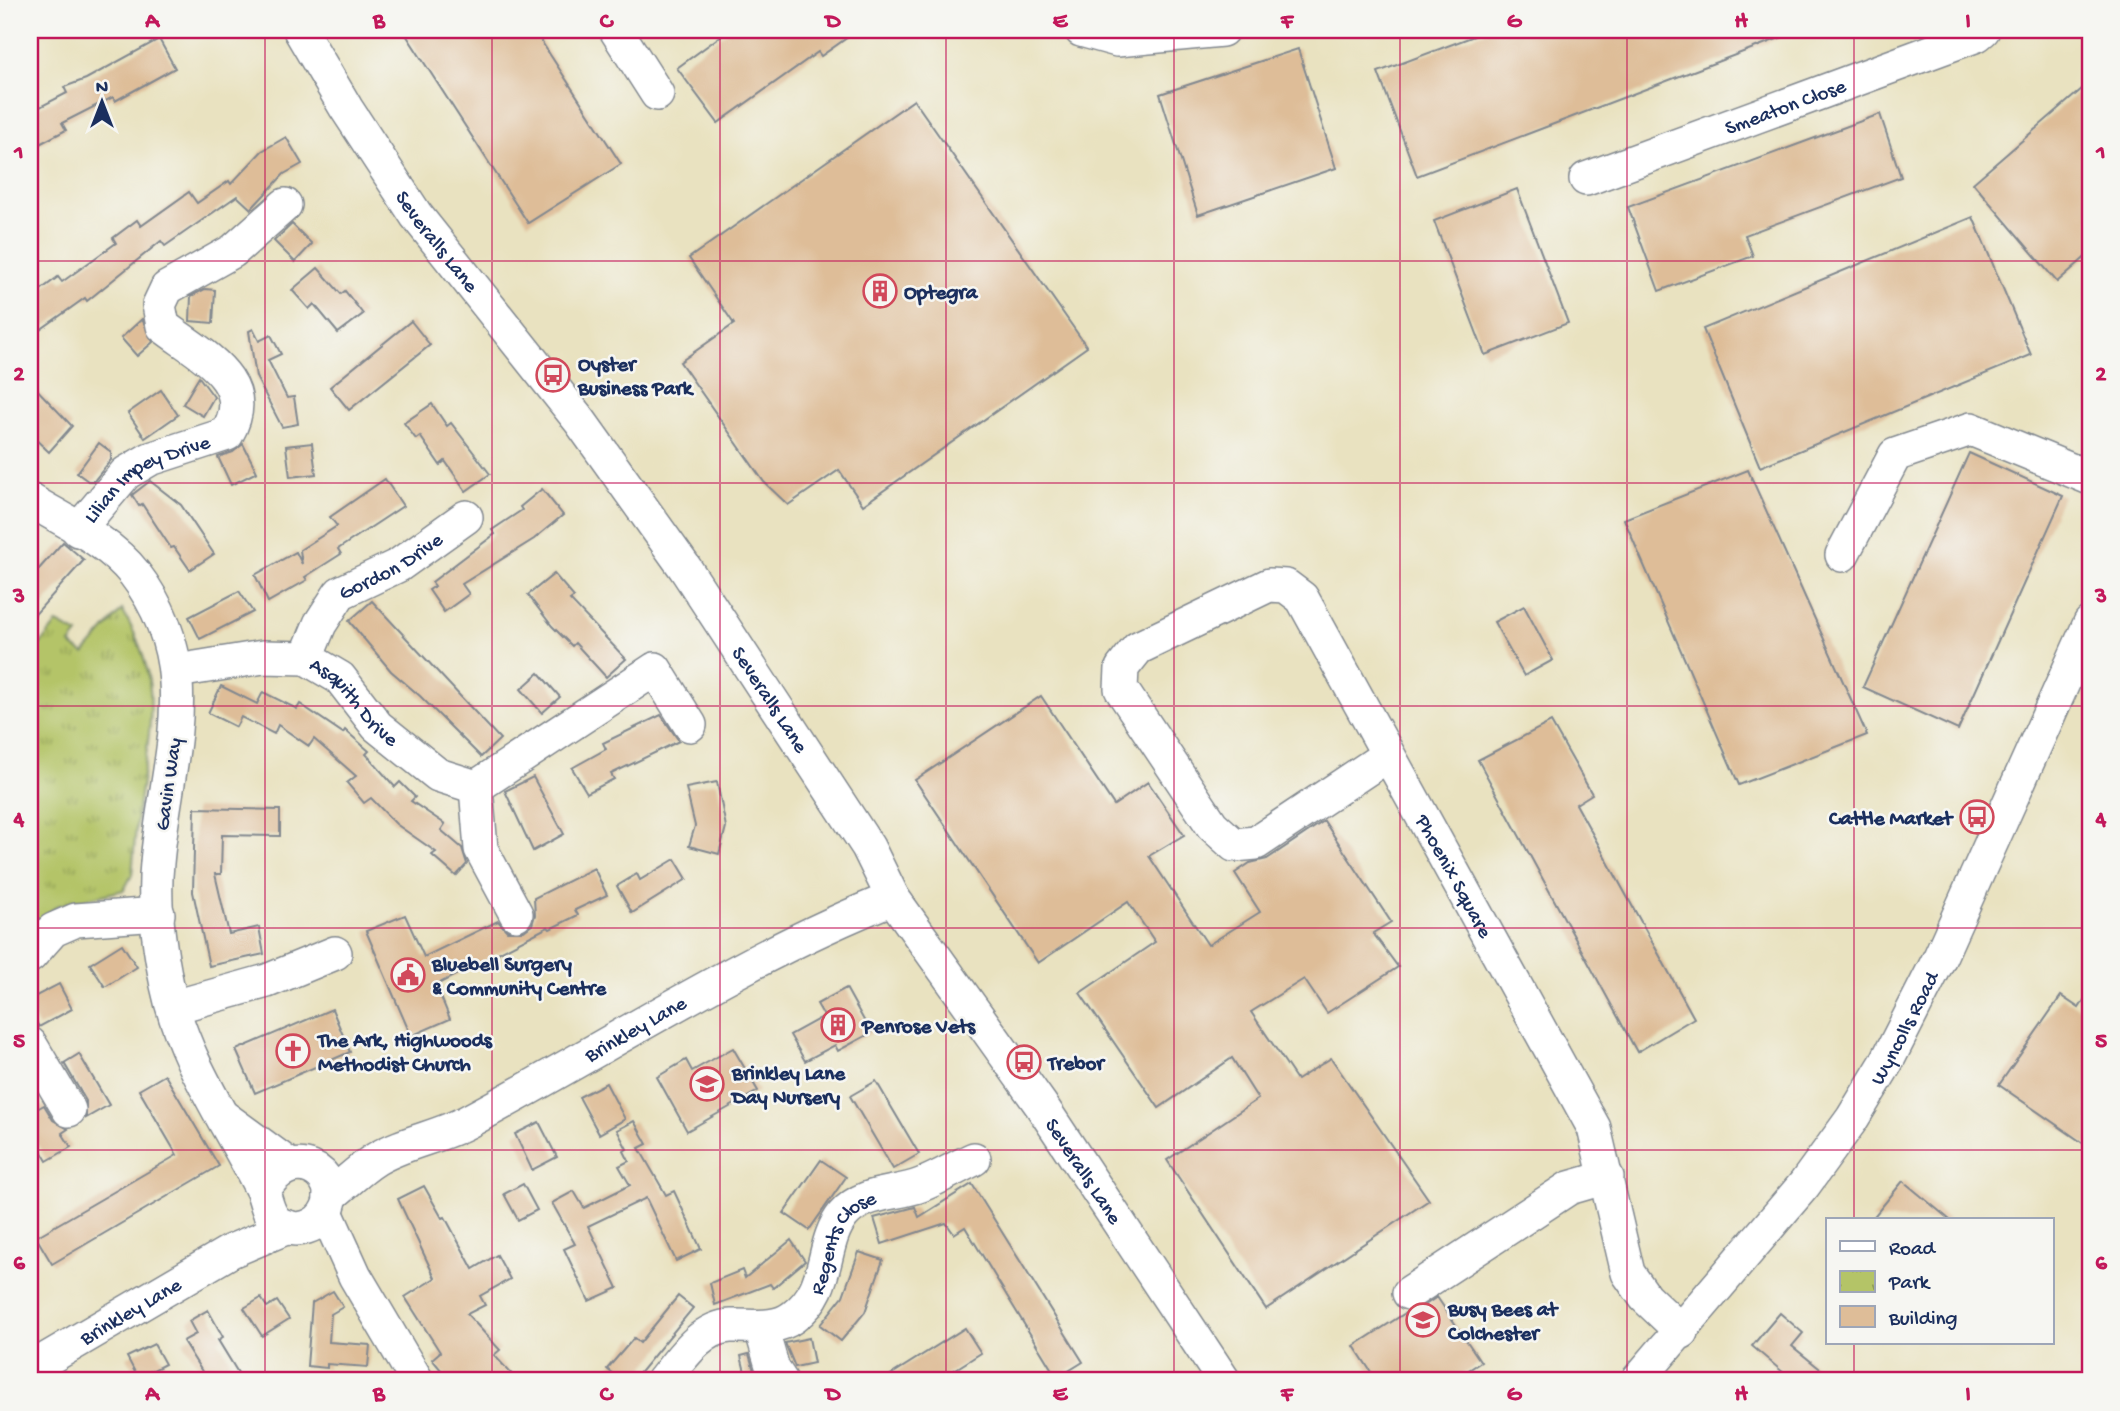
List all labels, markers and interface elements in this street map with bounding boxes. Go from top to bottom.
text: A [144,9,160,36]
text: B [372,9,386,36]
text: C [600,9,615,36]
text: D [824,9,842,36]
text: E [1053,9,1069,36]
text: F [1280,9,1295,36]
text: G [1507,9,1523,36]
text: H [1734,9,1748,36]
text: I [1965,9,1971,36]
north arrow [66,66,136,136]
street label: Smeaton Close [1722,75,1851,143]
text: N [96,77,108,100]
text: 1 [13,140,24,167]
text: 1 [2095,140,2106,167]
street label: Severalls Lane [388,187,483,300]
building icon: Optegra [861,272,899,310]
place label: Optegra [904,282,979,307]
place label: Oyster Business Park [577,354,695,403]
bus stop icon: Oyster Business Park [534,356,572,394]
text: 2 [13,362,25,389]
text: 2 [2095,362,2107,389]
street label: Lilian Impey Drive [80,431,215,530]
street label: Gordon Drive [336,528,450,608]
text: 3 [12,584,25,611]
text: 3 [2094,584,2107,611]
street label: Severalls Lane [724,643,813,760]
street label: Asquith Drive [304,654,403,755]
street label: Gavin Way [152,736,189,833]
bus stop icon: Cattle Market [1958,798,1996,836]
text: 4 [13,807,25,834]
text: 4 [2095,807,2107,834]
place label: Cattle Market [1828,808,1954,833]
street label: Phoenix Square [1407,810,1496,944]
place label: Bluebell Surgery & Community Centre [431,954,607,1003]
public building icon: Bluebell Surgery & Community Centre [389,956,427,994]
street label: Wyncolls Road [1867,967,1947,1091]
street label: Brinkley Lane [580,992,693,1070]
building icon: Penrose Vets [819,1006,857,1044]
place label: Penrose Vets [861,1016,976,1041]
text: 5 [13,1029,25,1056]
text: 5 [2095,1029,2107,1056]
place label: The Ark, Highwoods Methodist Church [316,1030,493,1079]
church icon: The Ark, Highwoods Methodist Church [274,1032,312,1070]
bus stop icon: Trebor [1005,1043,1043,1081]
place label: Trebor [1046,1053,1106,1078]
place label: Brinkley Lane Day Nursery [730,1063,846,1112]
school or university icon: Brinkley Lane Day Nursery [688,1065,726,1103]
street label: Severalls Lane [1037,1115,1126,1231]
street label: Regents Close [806,1187,881,1300]
legend [1826,1218,2054,1344]
text: Road [1889,1238,1937,1263]
text: 6 [13,1251,26,1278]
text: 6 [2095,1251,2108,1278]
text: Park [1888,1272,1932,1297]
street label: Brinkley Lane [76,1273,188,1353]
place label: Busy Bees at Colchester [1447,1299,1559,1348]
school or university icon: Busy Bees at Colchester [1404,1301,1442,1339]
text: Building [1888,1308,1958,1333]
text: A [144,1382,160,1409]
text: B [372,1382,386,1409]
text: C [600,1382,615,1409]
text: D [824,1382,842,1409]
text: E [1053,1382,1069,1409]
text: F [1280,1382,1295,1409]
text: G [1507,1382,1523,1409]
text: H [1734,1382,1748,1409]
text: I [1965,1382,1971,1409]

